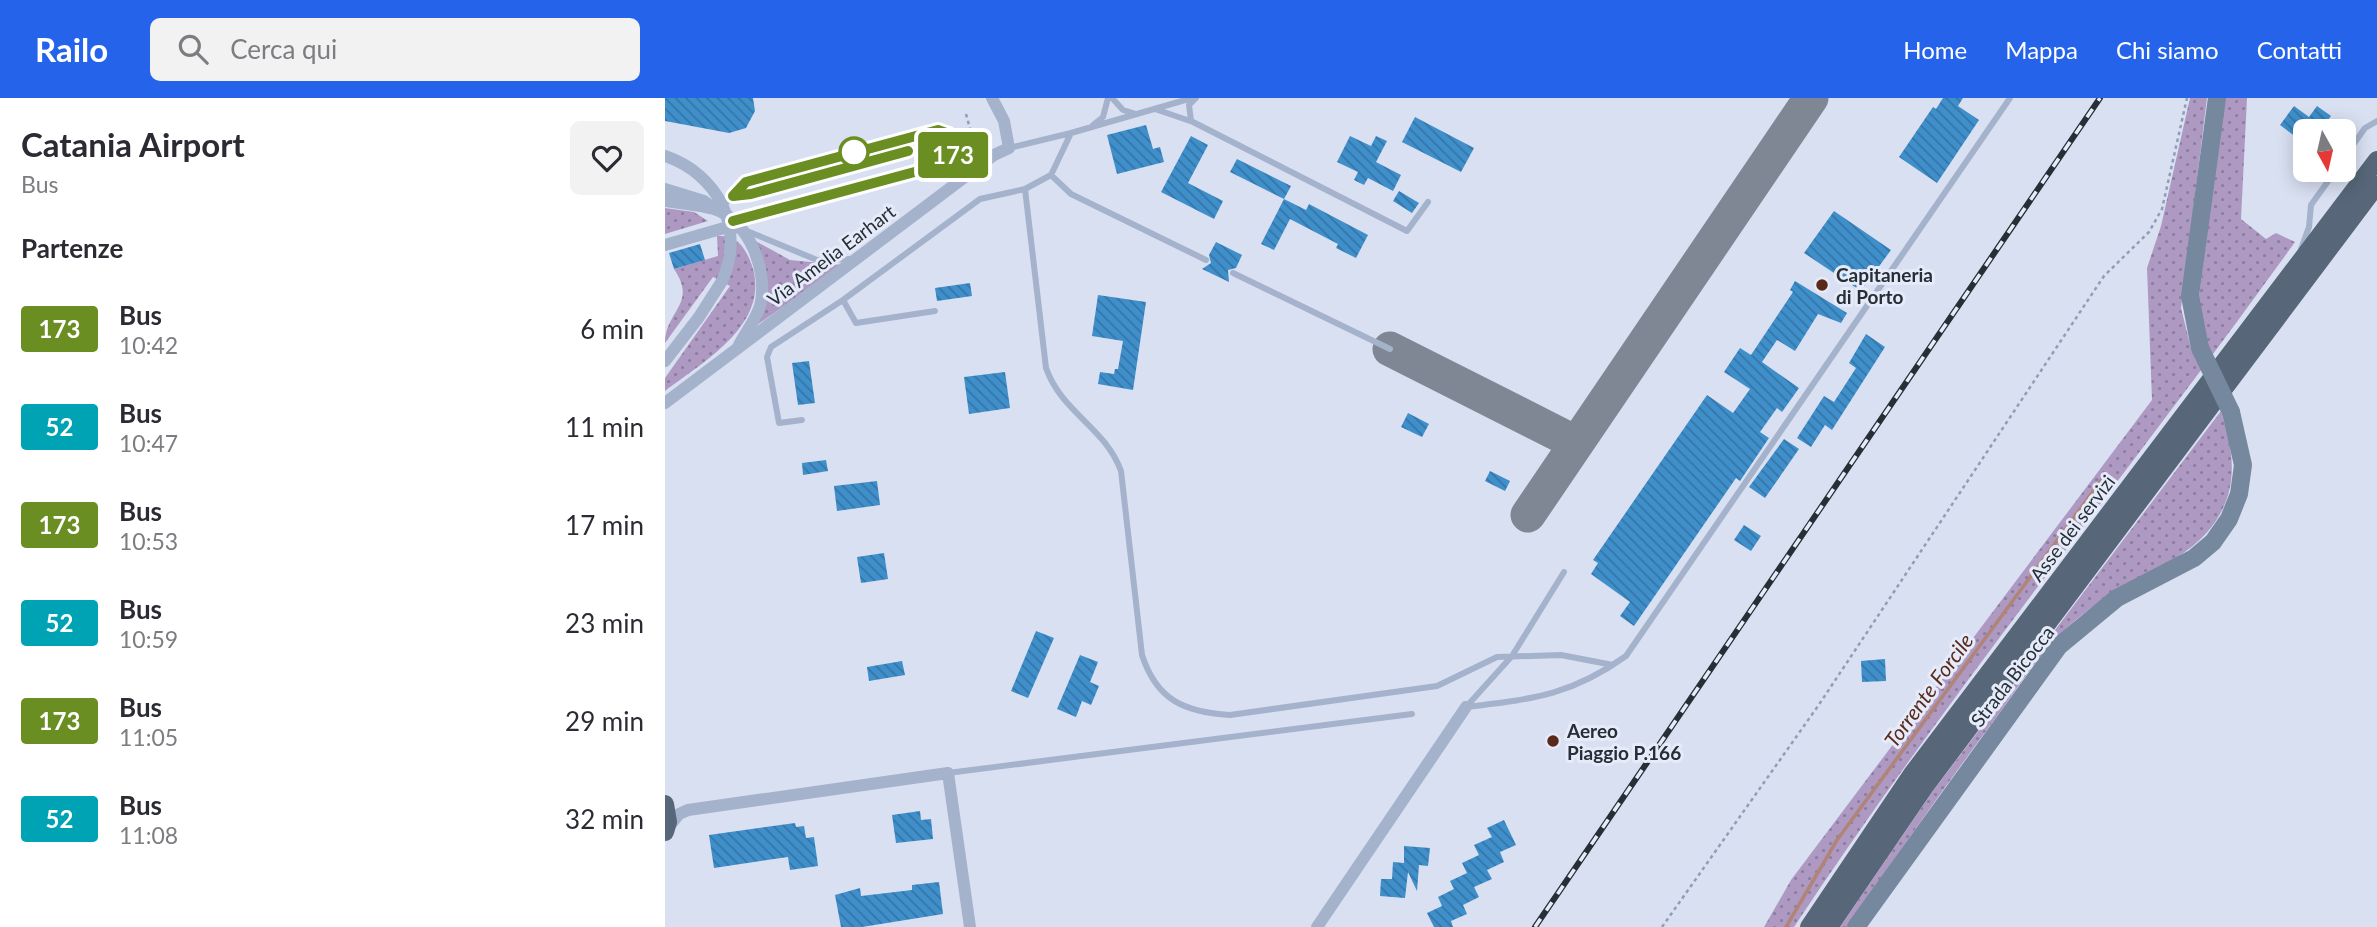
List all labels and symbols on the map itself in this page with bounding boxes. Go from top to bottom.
north arrow [2293,119,2355,182]
line badge: 173 [913,132,993,178]
unlabelled marker [839,137,869,167]
street label: Via Amelia Earhart [763,199,900,311]
place label: Capitaneria di Porto [1836,263,1933,308]
marker: Capitaneria di Porto [1814,277,1830,293]
street label: Asse dei servizi [2025,470,2119,586]
street label: Strada Bicocca [1966,621,2058,731]
water label: Torrente Forcile [1878,628,1978,752]
place label: Aereo Piaggio P.166 [1566,719,1681,764]
marker: Aereo Piaggio P.166 [1545,733,1561,749]

